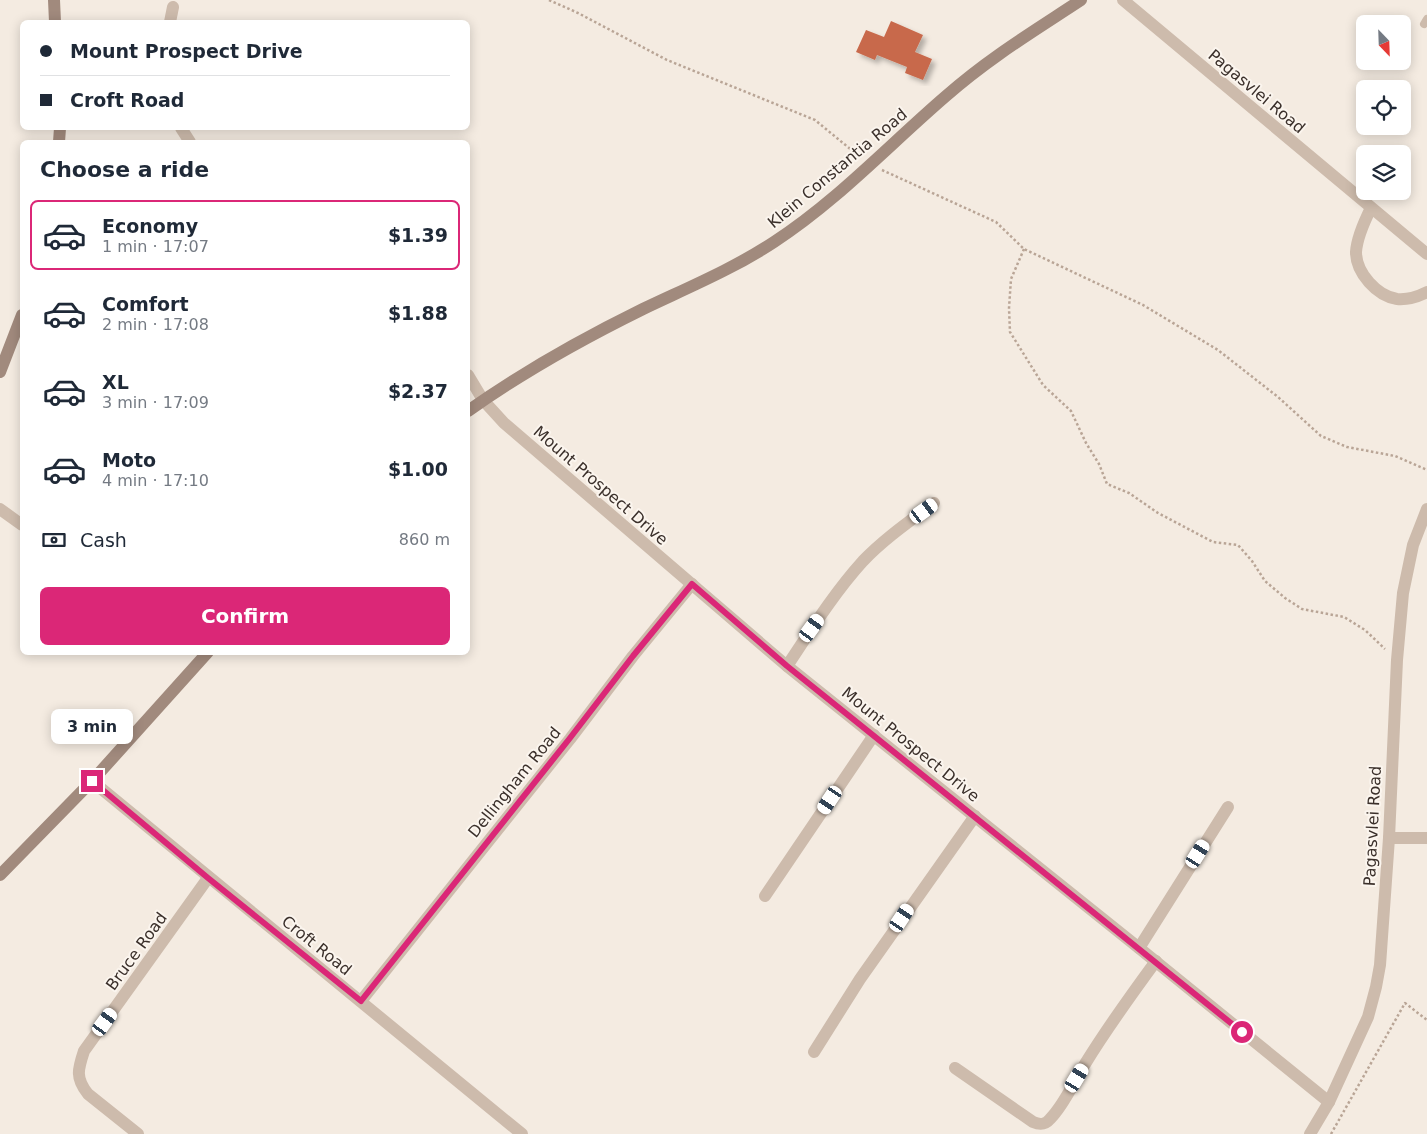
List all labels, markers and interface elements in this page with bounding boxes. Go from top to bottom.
north arrow [1356,15,1411,70]
map controls [1356,15,1411,200]
text: Mount Prospect Drive [70,40,303,62]
street label: Pagasvlei Road [1204,45,1309,137]
button: locate [1356,80,1411,135]
text: Croft Road [70,89,184,111]
street label: Klein Constantia Road [764,105,911,232]
button: layers [1356,145,1411,200]
text: Choose a ride [40,157,209,182]
icon: car [42,213,87,258]
text: Economy [102,215,198,237]
text: $1.39 [388,224,448,246]
text: 1 min · 17:07 [102,237,209,256]
icon: car [42,291,87,336]
text: Comfort [102,293,189,315]
text: $1.88 [388,302,448,324]
text: 2 min · 17:08 [102,315,209,334]
icon: car [42,369,87,414]
text: XL [102,371,129,393]
text: $2.37 [388,380,448,402]
text: 3 min · 17:09 [102,393,209,412]
street label: Mount Prospect Drive [530,422,672,549]
icon: car [42,447,87,492]
text: Moto [102,449,156,471]
text: $1.00 [388,458,448,480]
text: 4 min · 17:10 [102,471,209,490]
car [907,496,940,526]
icon: cash [40,526,68,554]
text: Cash [80,529,127,551]
text: 860 m [399,530,450,549]
button: Confirm [40,587,450,645]
car [797,611,826,645]
street label: Mount Prospect Drive [838,683,983,806]
callout: 3 min [51,708,133,744]
text: 3 min [67,717,117,736]
street label: Dellingham Road [464,723,565,841]
street label: Pagasvlei Road [1360,765,1385,887]
route end [81,770,103,792]
car [815,783,844,817]
car [1183,837,1212,871]
car [887,901,916,935]
street label: Bruce Road [102,909,171,994]
street label: Croft Road [278,912,355,979]
car [90,1005,119,1039]
route start [1231,1021,1253,1043]
car [1062,1061,1091,1095]

